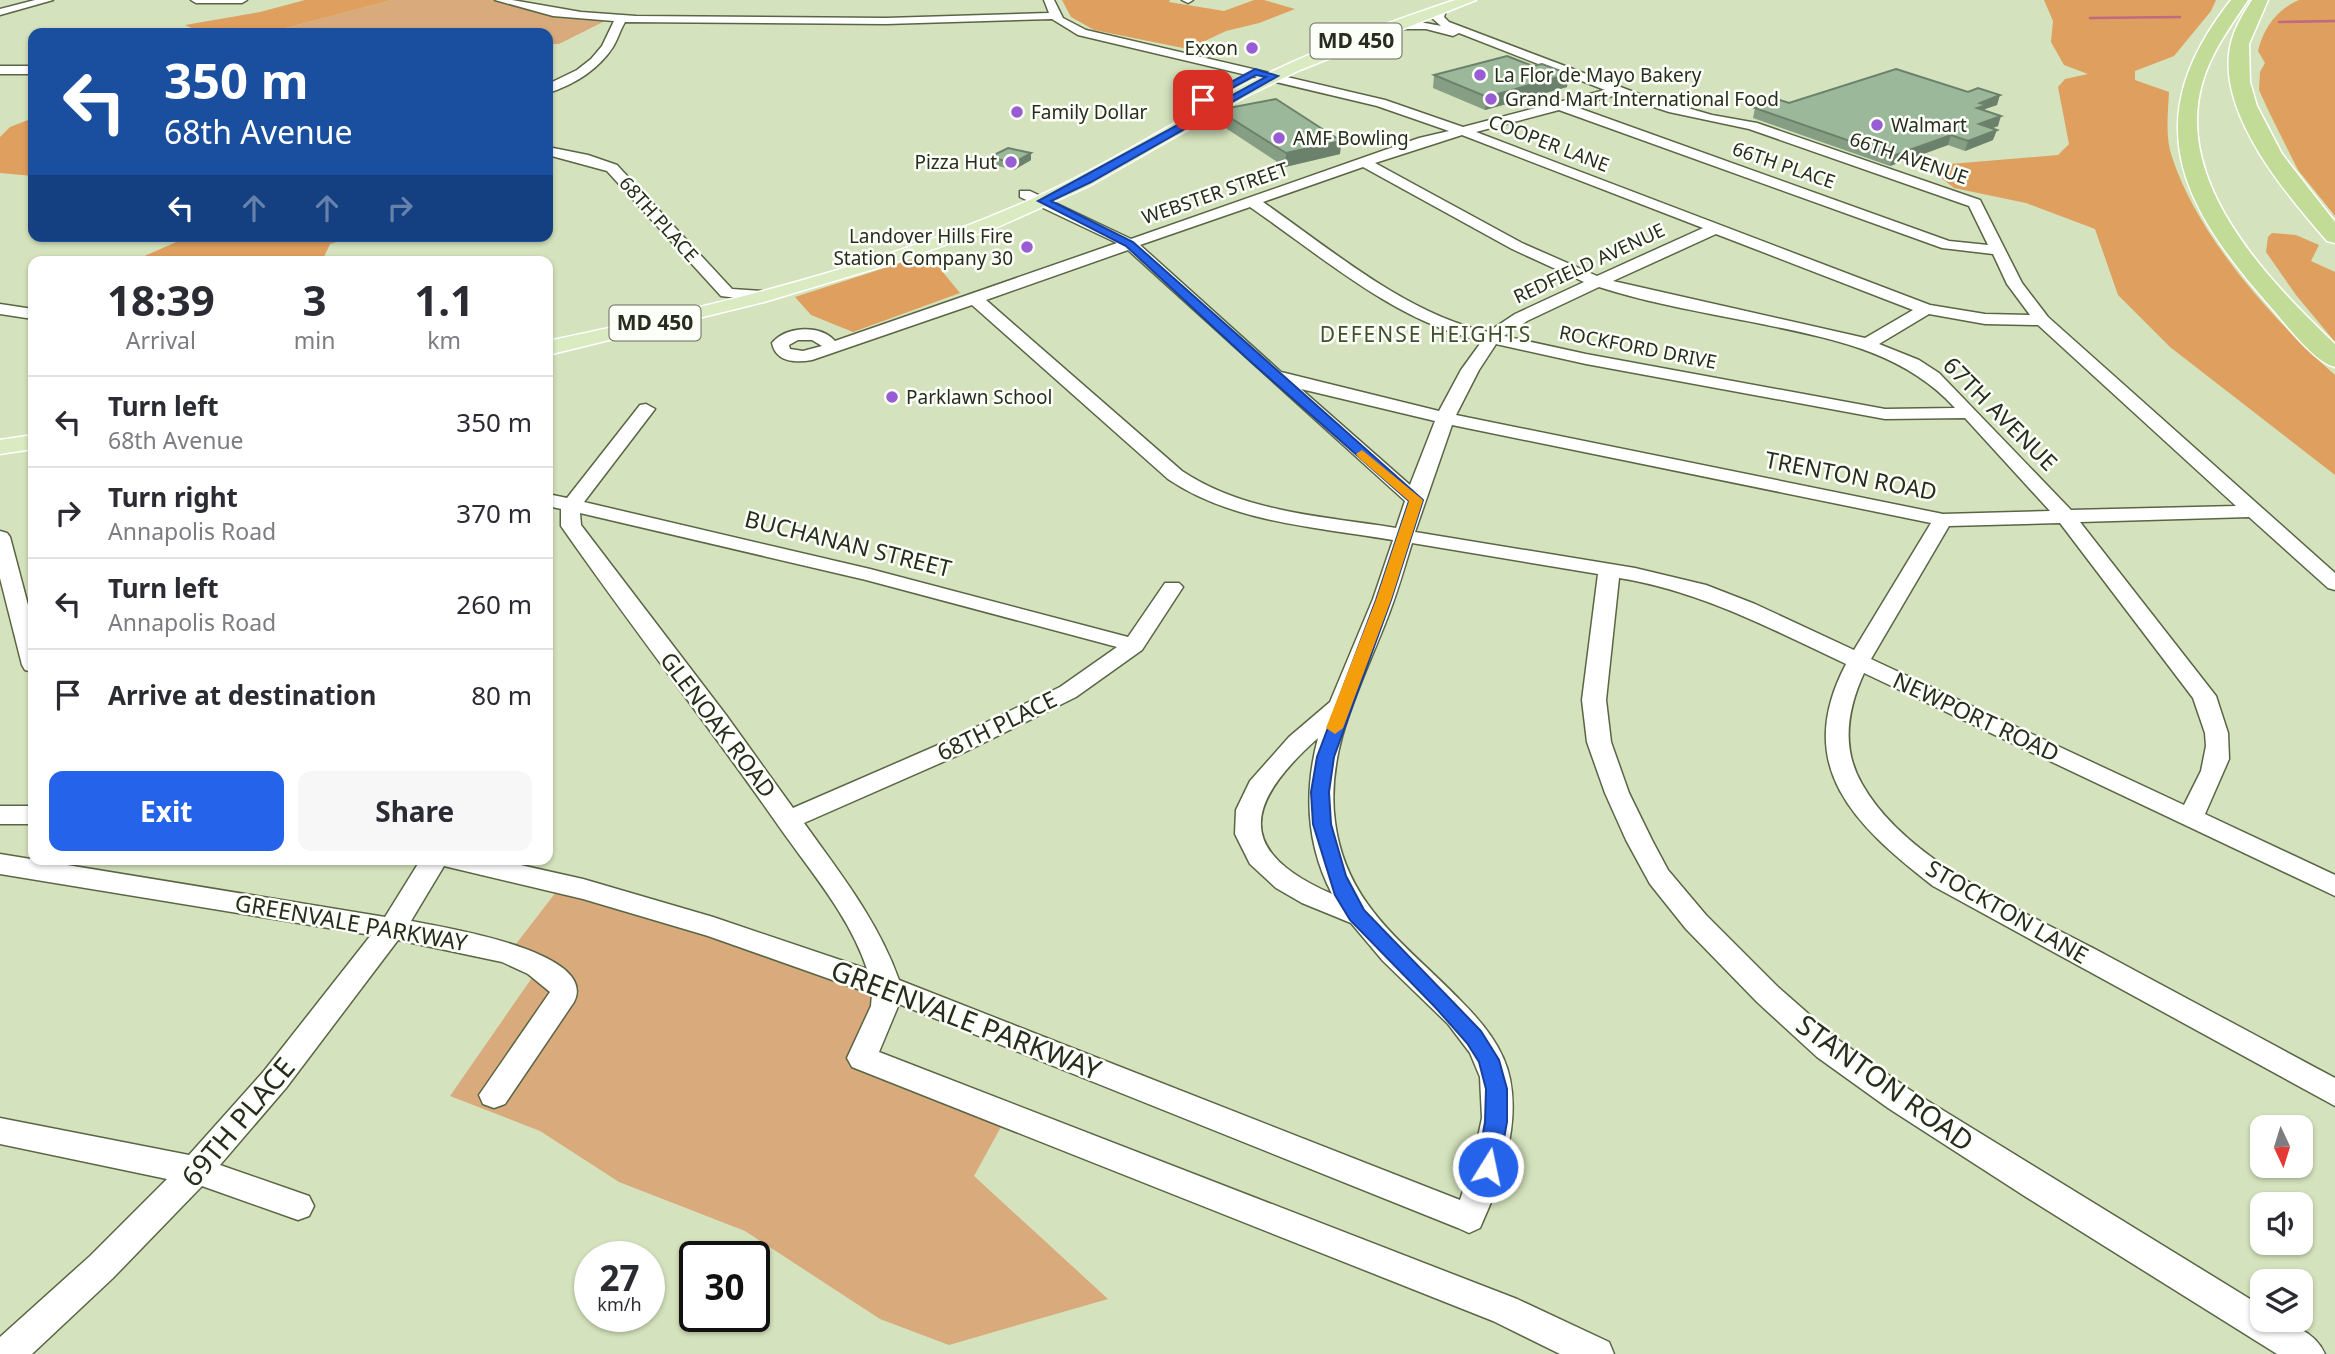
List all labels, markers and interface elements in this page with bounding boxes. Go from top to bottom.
road number: MD 450 [1310,23,1402,58]
place label: Exxon [1184,35,1238,61]
marker: Exxon [1244,40,1260,56]
text: 350 m [164,47,309,113]
icon: left [49,56,140,147]
place label: La Flor de Mayo Bakery [1494,62,1702,88]
marker: La Flor de Mayo Bakery [1472,67,1488,83]
pin [1173,70,1233,130]
icon: arrive [1184,81,1222,119]
place label: Grand Mart International Food [1505,86,1779,112]
marker: Grand Mart International Food [1483,91,1499,107]
place label: Family Dollar [1031,99,1148,125]
marker: Family Dollar [1009,104,1025,120]
street label: COOPER LANE [1485,108,1613,178]
text: 68th Avenue [164,110,353,153]
place label: Walmart [1891,112,1967,138]
marker: Walmart [1869,117,1885,133]
place label: AMF Bowling [1293,125,1409,151]
street label: 66TH AVENUE [1846,126,1972,190]
marker: AMF Bowling [1271,130,1287,146]
street label: 66TH PLACE [1729,135,1839,195]
place label: Pizza Hut [914,149,997,175]
marker: Pizza Hut [1003,154,1019,170]
street label: WEBSTER STREET [1138,156,1292,230]
street label: 68TH PLACE [614,171,704,267]
icon: left [162,189,200,227]
icon: ahead [235,189,273,227]
icon: ahead [308,189,346,227]
icon: right [381,189,419,227]
street label: REDFIELD AVENUE [1509,217,1669,309]
place label: Landover Hills Fire Station Company 30 [833,223,1013,271]
marker: Landover Hills Fire Station Company 30 [1019,239,1035,255]
text: 18:39 [107,271,215,328]
text: 3 [303,271,327,328]
text: 1.1 [414,271,474,328]
road number: MD 450 [610,306,700,340]
street label: ROCKFORD DRIVE [1557,319,1719,375]
district label: DEFENSE HEIGHTS [1320,320,1532,348]
text: Arrival [126,324,196,356]
text: min [294,324,335,356]
text: km [427,324,461,356]
street label: 67TH AVENUE [1937,349,2065,477]
place label: Parklawn School [906,384,1053,410]
text: Turn left [108,388,219,424]
marker: Parklawn School [884,389,900,405]
icon: left [49,403,87,441]
text: 350 m [456,404,532,440]
text: 68th Avenue [108,424,244,456]
street label: TRENTON ROAD [1763,443,1940,507]
text: Turn right [108,479,238,515]
icon: right [49,494,87,532]
text: 370 m [456,495,532,531]
street label: BUCHANAN STREET [742,502,955,584]
text: Annapolis Road [108,515,276,547]
text: Turn left [108,570,219,606]
icon: left [49,585,87,623]
text: 260 m [456,586,532,622]
text: Annapolis Road [108,606,276,638]
street label: GLENOAK ROAD [653,645,784,804]
street label: NEWPORT ROAD [1888,664,2065,769]
icon: arrive [49,676,87,714]
text: Arrive at destination [108,677,377,713]
text: 80 m [471,677,532,713]
street label: 68TH PLACE [931,682,1062,768]
button: Exit [49,771,284,851]
button: Share [298,771,532,851]
street label: STOCKTON LANE [1920,852,2095,971]
street label: GREENVALE PARKWAY [233,886,471,958]
street label: GREENVALE PARKWAY [826,950,1107,1088]
street label: STANTON ROAD [1789,1005,1982,1159]
street label: 69TH PLACE [172,1049,303,1194]
north arrow [2250,1115,2314,1178]
map controls [2250,1115,2313,1332]
position arrow [1451,1130,1525,1204]
button: sound [2250,1192,2313,1255]
speed limit sign: 30 [679,1241,770,1332]
text: 27 [599,1254,640,1301]
button: layers [2250,1269,2313,1332]
text: km/h [597,1292,642,1316]

